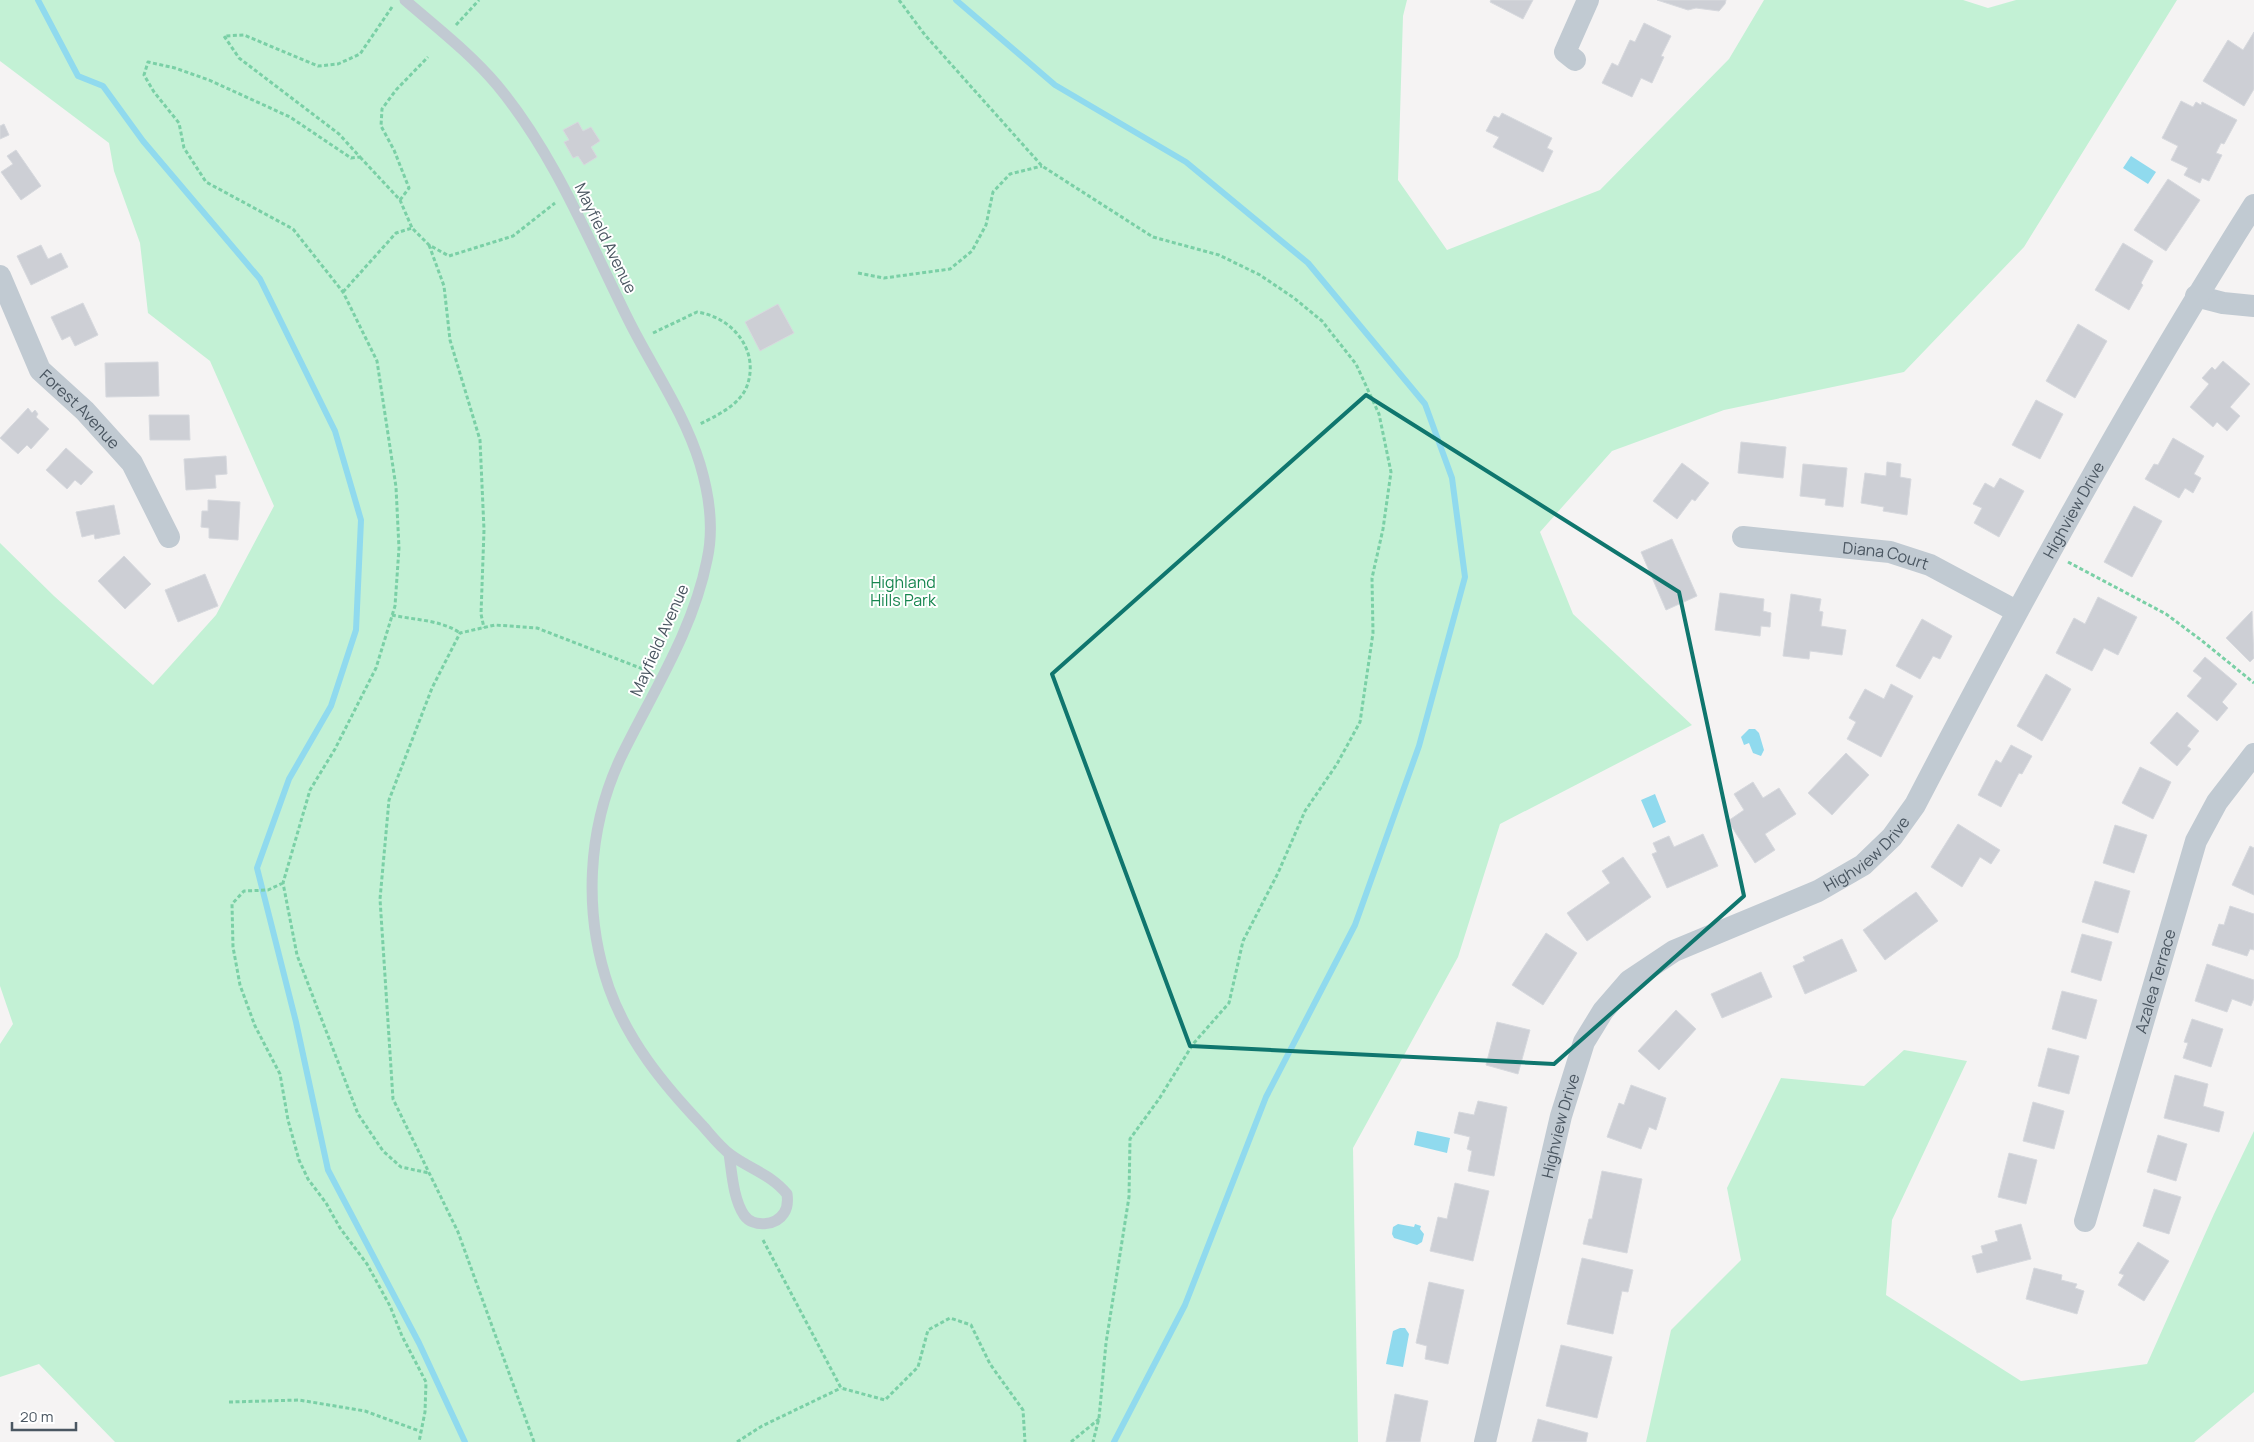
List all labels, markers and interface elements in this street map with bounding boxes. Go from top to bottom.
street label: Mayfield Avenue [570,179,642,297]
street label: Forest Avenue [35,364,125,454]
street label: Highview Drive [2038,458,2109,562]
street label: Diana Court [1842,536,1931,575]
park label: Highland Hills Park [870,571,937,611]
street label: Mayfield Avenue [624,580,694,700]
street label: Highview Drive [1819,812,1914,897]
street label: Azalea Terrace [2129,926,2181,1036]
street label: Highview Drive [1536,1071,1585,1180]
scale bar [12,1400,76,1432]
text: 20 m [20,1406,53,1427]

